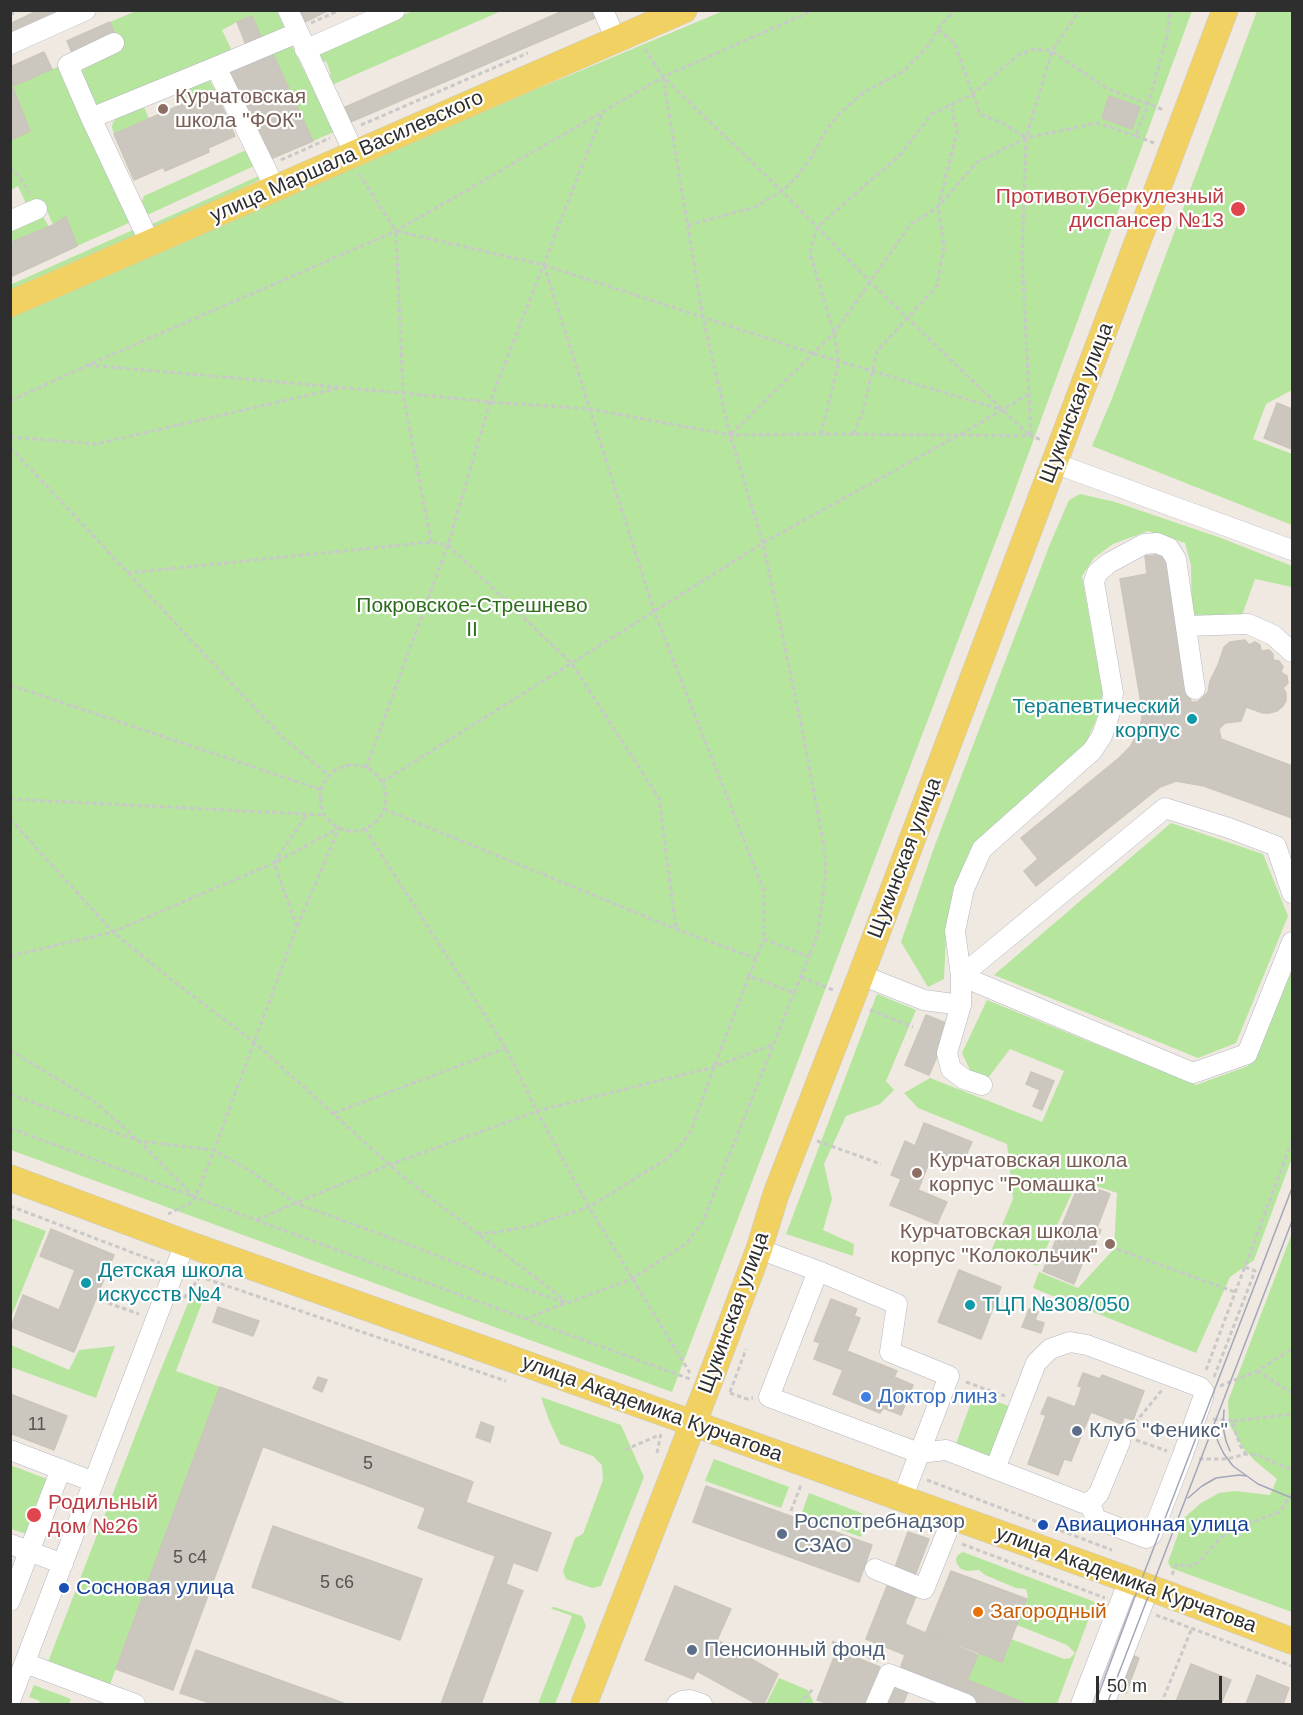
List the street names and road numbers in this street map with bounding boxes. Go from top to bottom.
street label: улица Маршала Василевского [207,85,487,229]
street label: Щукинская улица [1035,319,1119,487]
street label: Щукинская улица [863,774,947,942]
street label: Щукинская улица [693,1229,775,1397]
street label: улица Академика Курчатова [518,1350,786,1468]
street label: улица Академика Курчатова [992,1521,1260,1639]

